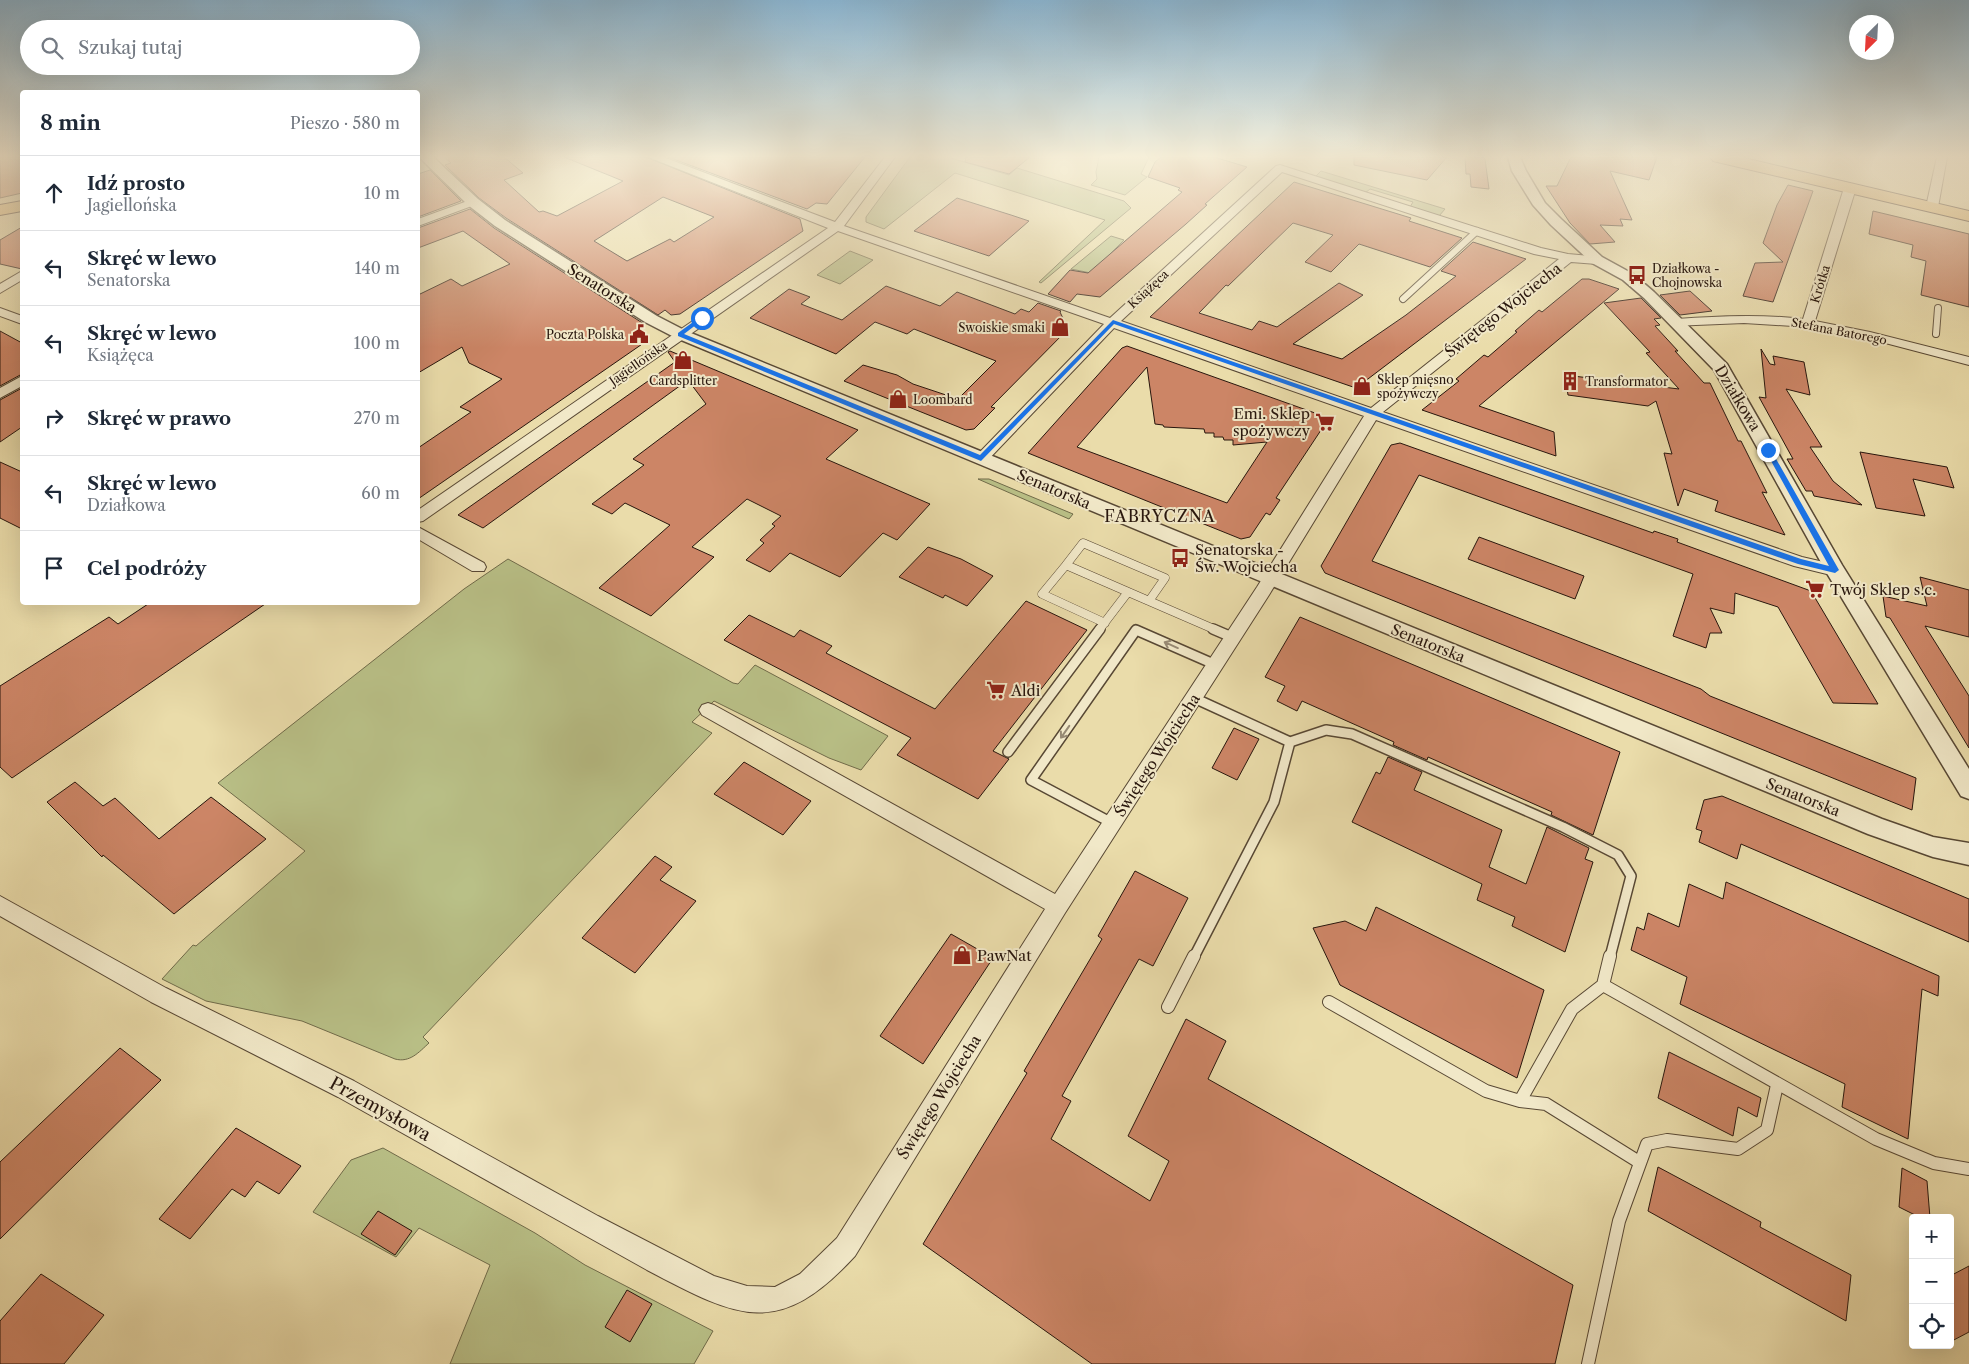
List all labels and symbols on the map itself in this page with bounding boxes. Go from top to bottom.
north arrow [1849,15,1894,60]
street label: Świętego Wojciecha [1441,258,1565,362]
street label: Senatorska [564,259,640,317]
place label: Działkowa - Chojnowska [1652,261,1723,290]
street label: Krótka [1807,263,1833,305]
bus stop icon: Działkowa - Chojnowska [1626,264,1648,286]
street label: Książęca [1125,266,1172,312]
route start [691,307,714,330]
street label: Stefana Batorego [1790,314,1888,348]
shop icon: Swoiskie smaki [1049,316,1071,338]
place label: Swoiskie smaki [958,320,1045,335]
public building icon: Poczta Polska [628,323,650,345]
place label: Poczta Polska [546,327,625,342]
street label: Jagiellońska [605,337,670,390]
shop icon: Cardsplitter [672,349,694,371]
street label: Działkowa [1711,362,1765,435]
building icon: Transformator [1559,370,1581,392]
place label: Sklep mięsno spożywczy [1377,372,1454,401]
place label: Cardsplitter [649,373,717,388]
place label: Transformator [1585,374,1668,389]
shop icon: Sklep mięsno spożywczy [1351,375,1373,397]
shop icon: Loombard [887,388,909,410]
place label: Loombard [913,392,973,407]
place label: Emi. Sklep spożywczy [1233,404,1311,440]
supermarket icon: Emi. Sklep spożywczy [1314,411,1336,433]
route end [1757,439,1780,462]
street label: Senatorska [1014,465,1094,513]
district label: FABRYCZNA [1104,506,1216,526]
place label: Senatorska - Św. Wojciecha [1195,540,1298,576]
bus stop icon: Senatorska - Św. Wojciecha [1169,547,1191,569]
supermarket icon: Twój Sklep s.c. [1804,578,1826,600]
place label: Twój Sklep s.c. [1830,580,1936,599]
street label: Senatorska [1388,620,1468,667]
one-way arrow [1164,640,1179,650]
supermarket icon: Aldi [985,679,1007,701]
place label: Aldi [1010,681,1041,700]
street label: Świętego Wojciecha [1110,690,1204,820]
one-way arrow [1060,725,1070,739]
street label: Senatorska [1763,774,1843,821]
shop icon: PawNat [951,944,973,966]
place label: PawNat [977,946,1032,965]
street label: Świętego Wojciecha [893,1031,985,1163]
street label: Przemysłowa [325,1072,435,1146]

